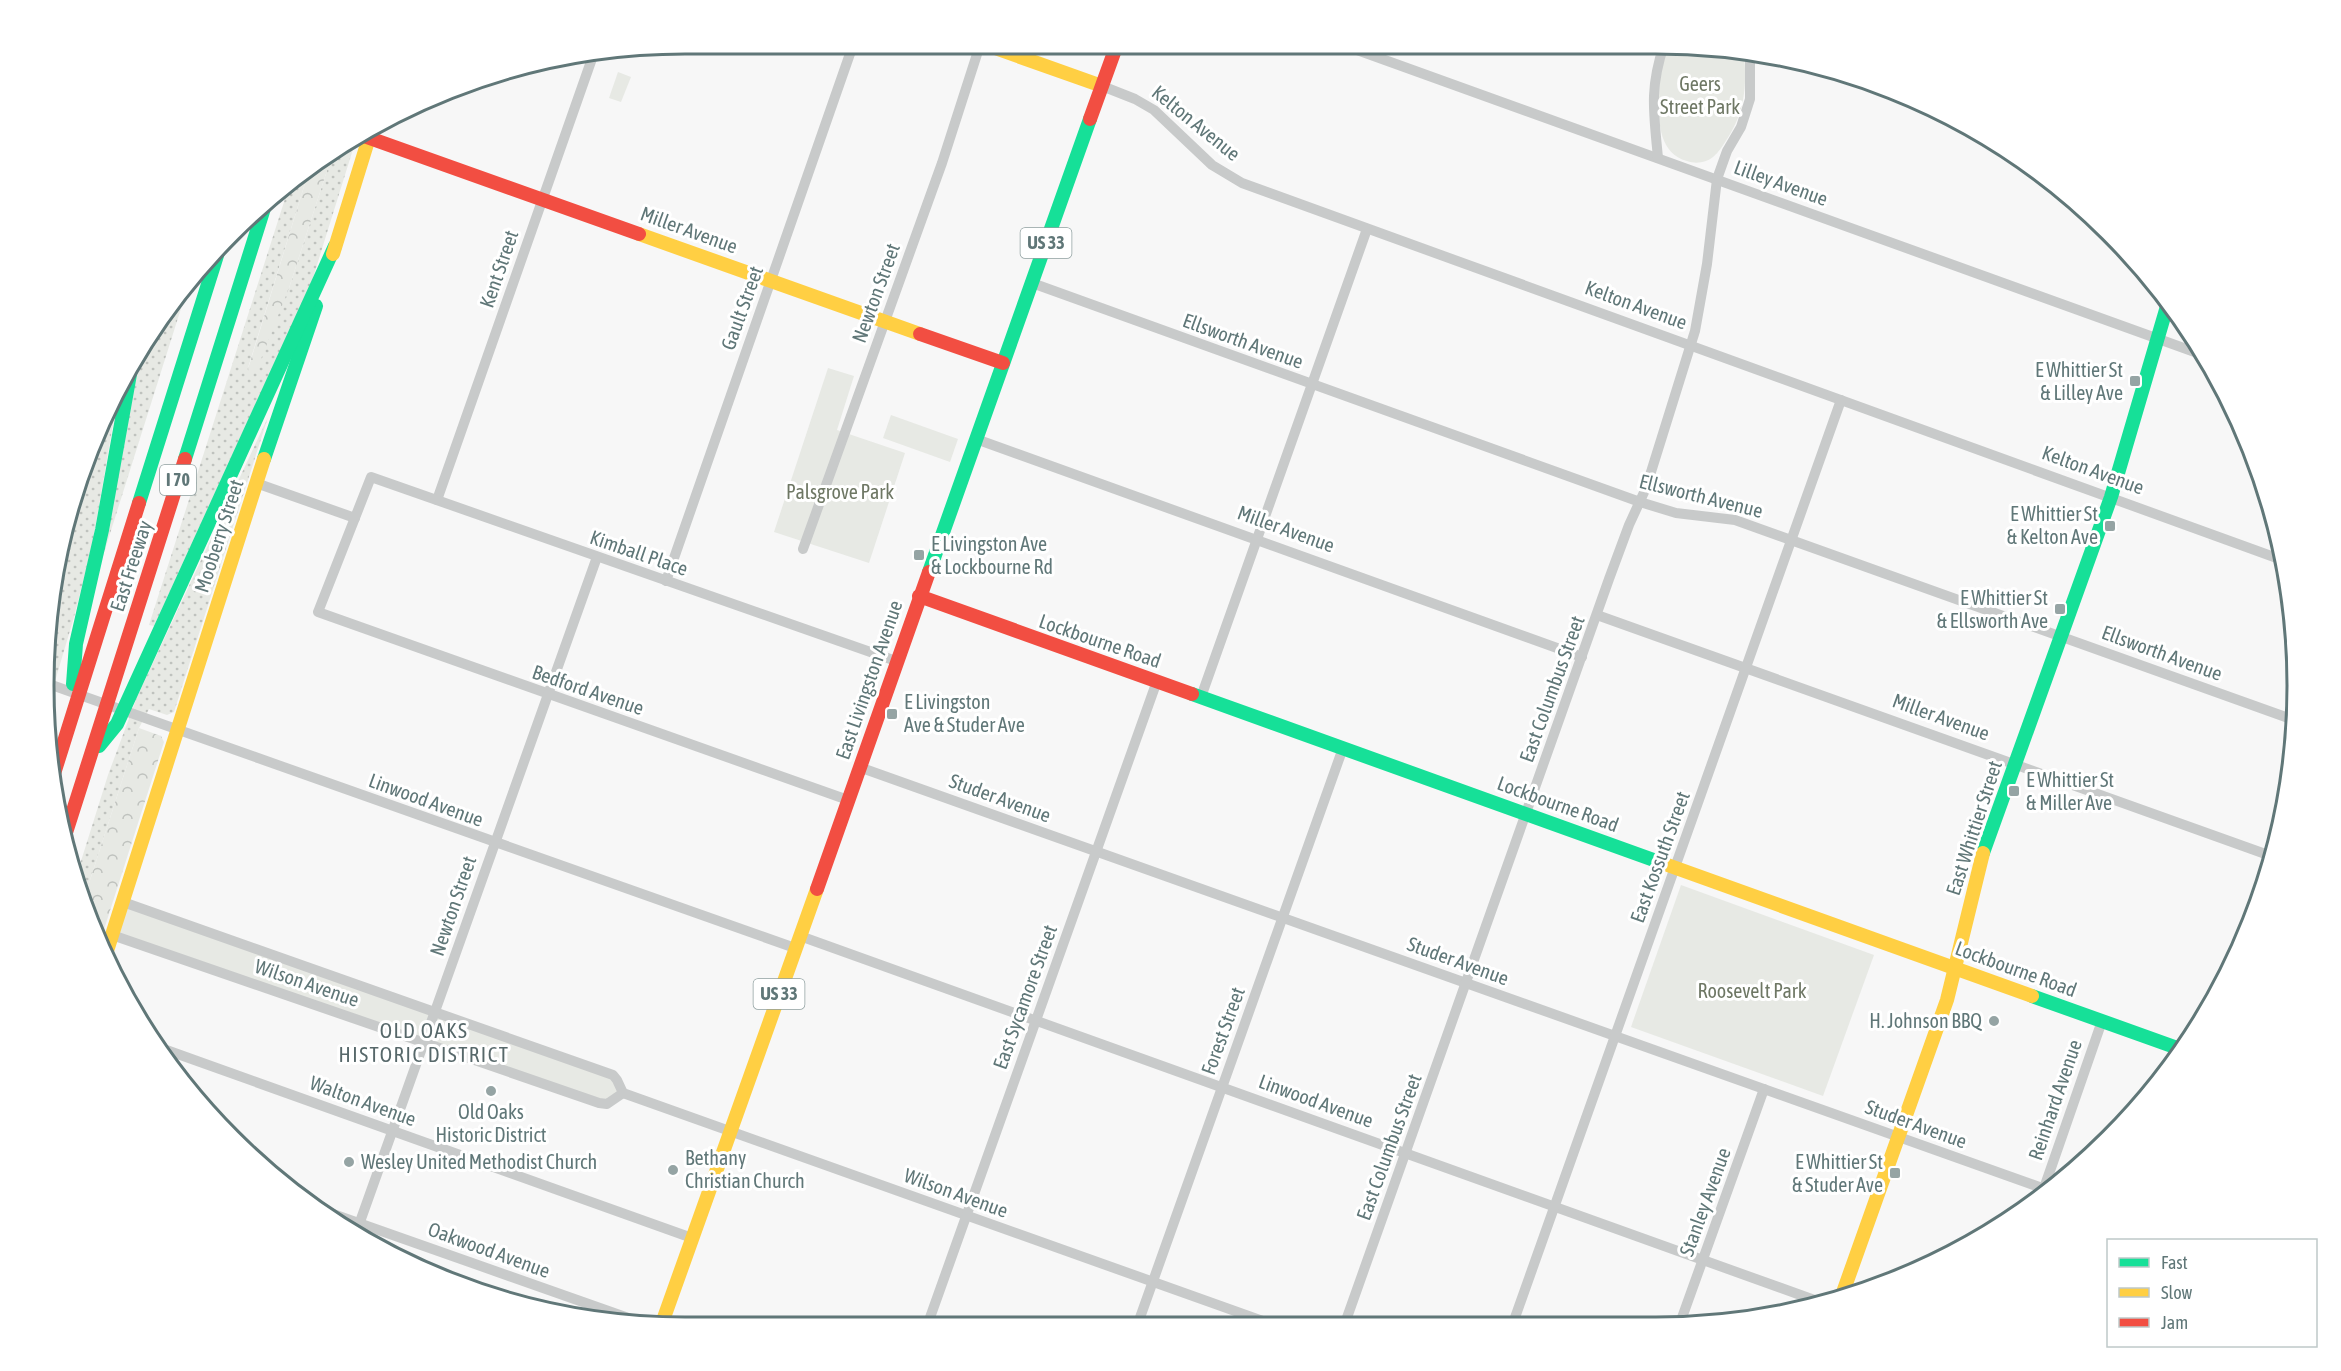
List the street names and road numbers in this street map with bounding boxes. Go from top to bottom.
street label: Kelton Avenue [1148,80,1245,165]
street label: Lilley Avenue [1731,155,1831,210]
street label: Miller Avenue [638,201,741,258]
street label: Kent Street [475,227,523,311]
road number: US 33 [1020,228,1072,258]
street label: Newton Street [847,240,904,346]
street label: Gault Street [716,263,767,353]
street label: Kelton Avenue [1582,276,1690,334]
street label: Ellsworth Avenue [1180,308,1307,373]
street label: Kelton Avenue [2039,441,2147,499]
road number: I 70 [160,465,196,495]
street label: Ellsworth Avenue [1637,469,1765,522]
street label: Mooberry Street [189,476,248,595]
street label: Miller Avenue [1235,500,1338,557]
street label: East Freeway [105,518,156,614]
street label: Kimball Place [587,525,691,580]
street label: East Livingston Avenue [831,597,907,762]
street label: Lockbourne Road [1036,609,1164,672]
street label: East Columbus Street [1514,612,1589,765]
street label: Ellsworth Avenue [2099,620,2226,685]
street label: Bedford Avenue [529,660,647,719]
street label: Miller Avenue [1890,688,1993,745]
street label: East Whittier Street [1941,758,2006,898]
street label: Linwood Avenue [366,768,487,831]
street label: Studer Avenue [946,769,1054,827]
street label: Lockbourne Road [1494,771,1622,836]
street label: East Kossuth Street [1625,788,1694,926]
street label: Newton Street [425,853,480,959]
street label: East Sycamore Street [988,921,1061,1072]
street label: Studer Avenue [1404,932,1512,990]
street label: Lockbourne Road [1952,936,2080,1001]
street label: Wilson Avenue [252,954,362,1011]
road number: US 33 [754,979,804,1009]
street label: Forest Street [1196,984,1249,1078]
street label: Reinhard Avenue [2023,1037,2086,1163]
street label: Linwood Avenue [1256,1069,1377,1132]
street label: East Columbus Street [1351,1070,1426,1223]
street label: Walton Avenue [307,1071,419,1130]
street label: Studer Avenue [1862,1095,1970,1153]
street label: Stanley Avenue [1674,1145,1735,1259]
street label: Wilson Avenue [901,1163,1011,1222]
street label: Oakwood Avenue [425,1217,553,1282]

